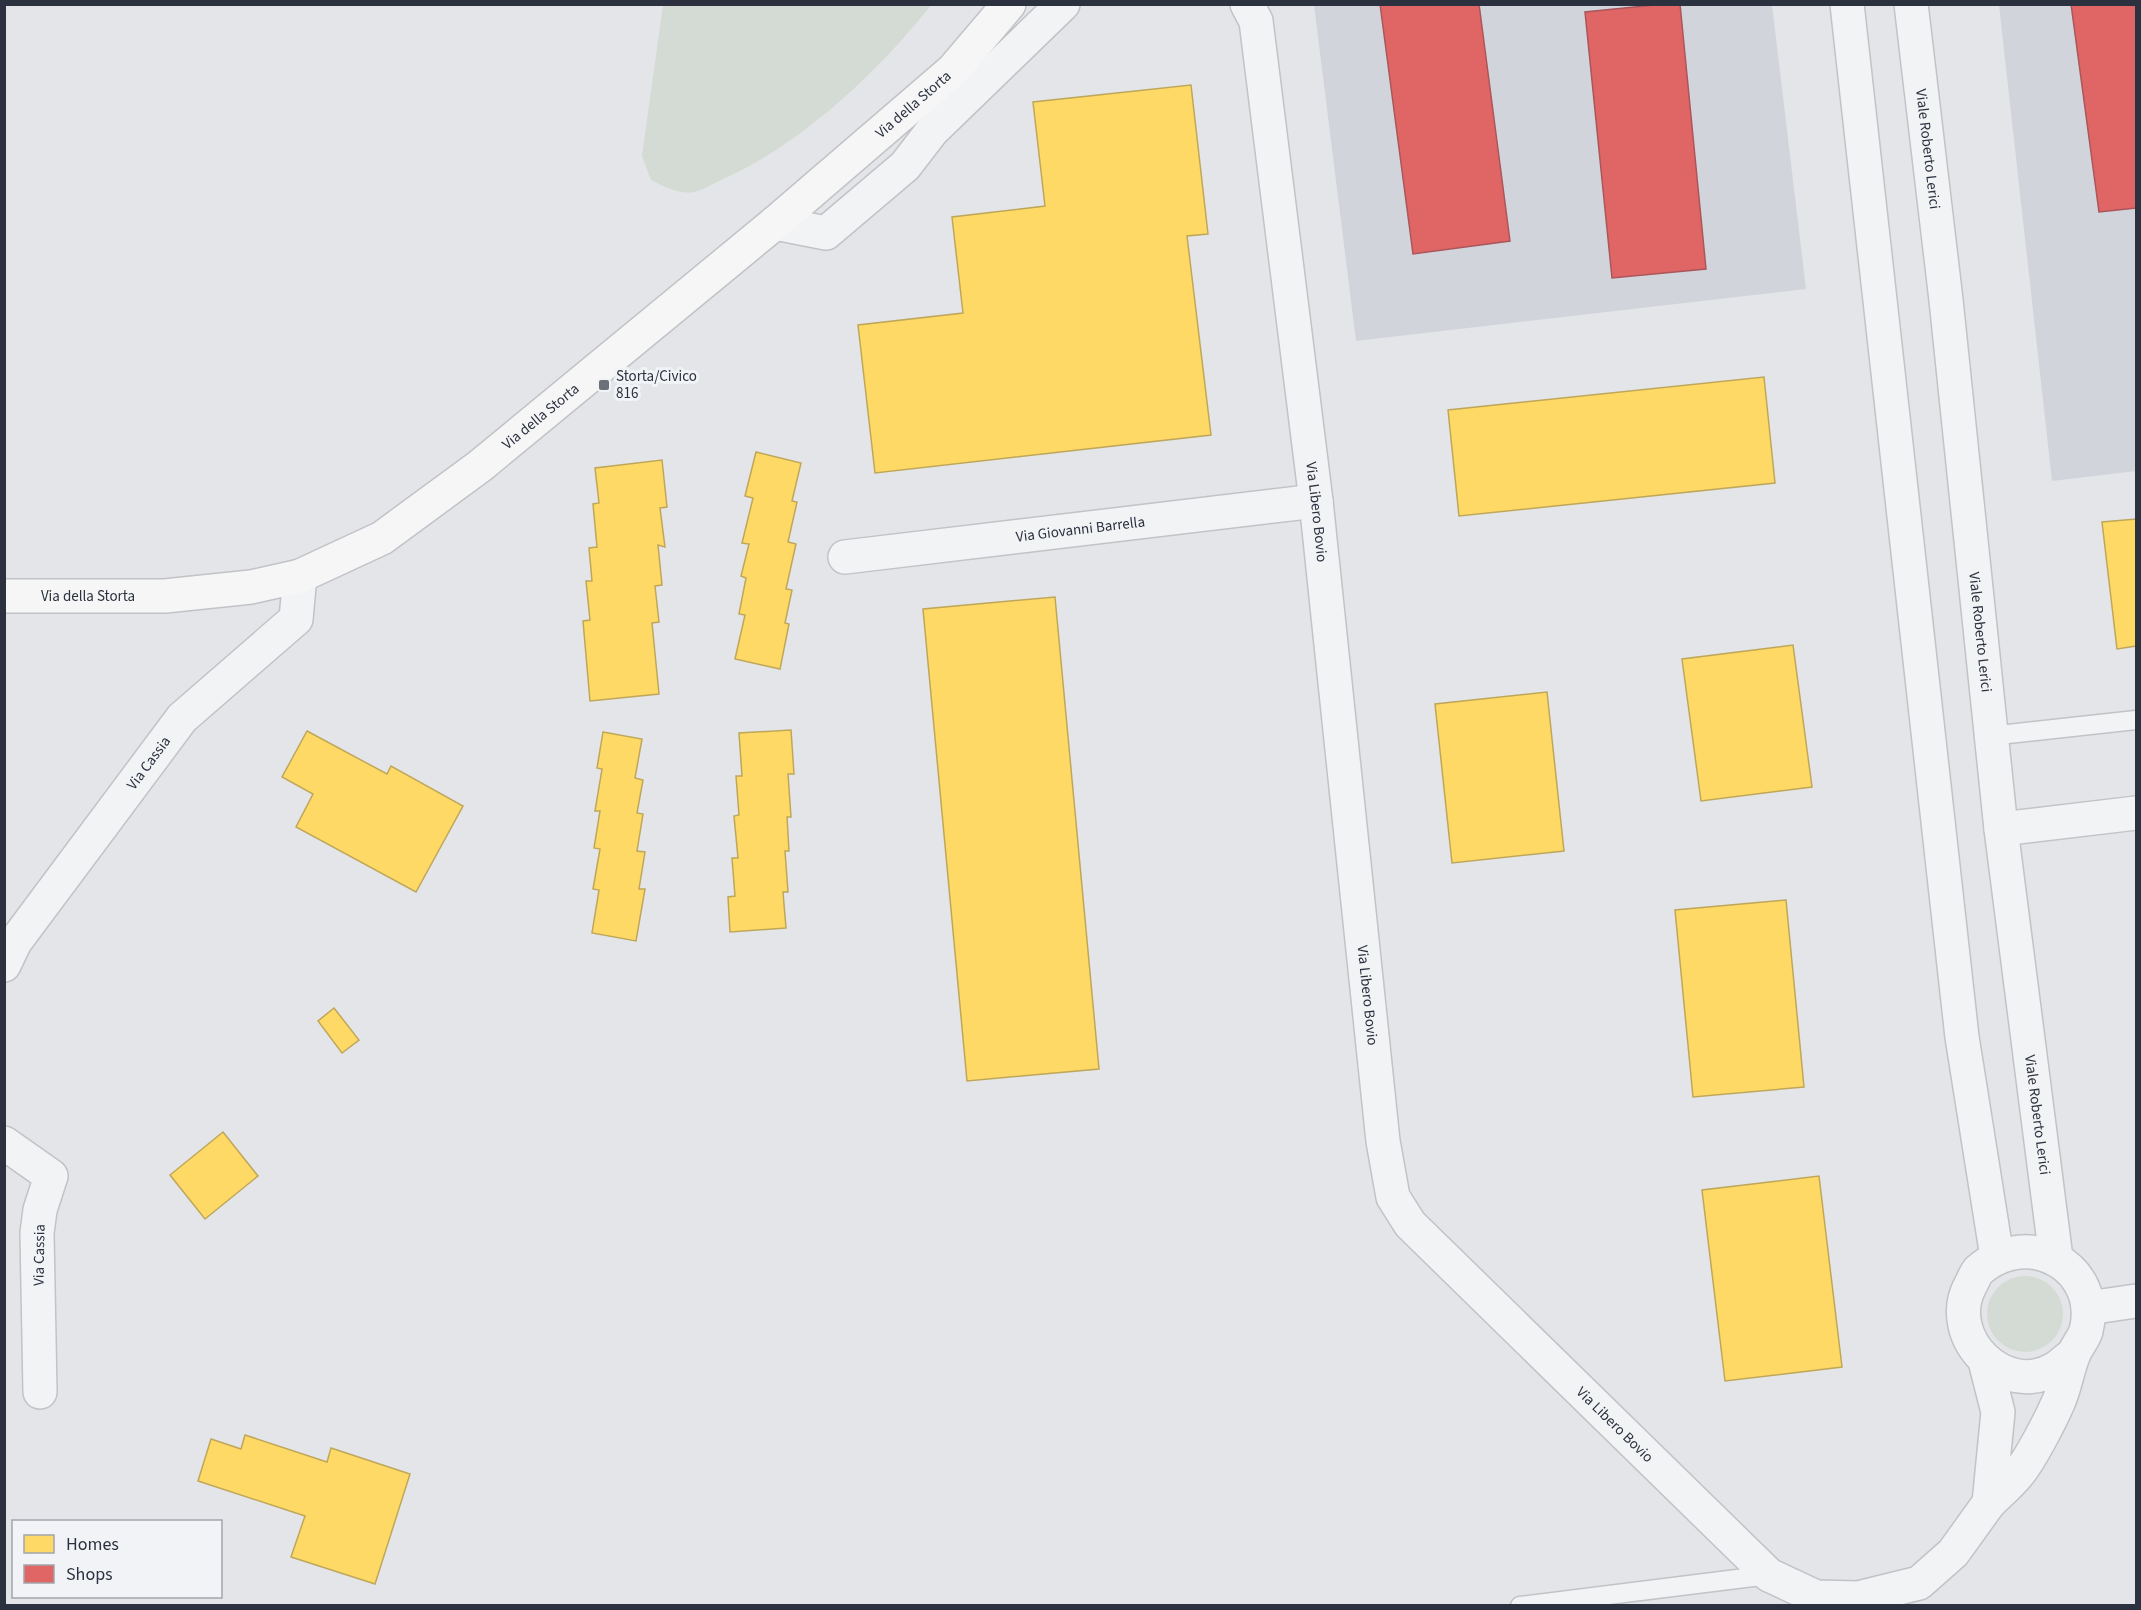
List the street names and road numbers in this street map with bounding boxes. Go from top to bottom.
street label: Via della Storta [871,66,956,143]
street label: Viale Roberto Lerici [1910,88,1945,210]
street label: Via della Storta [498,379,584,455]
street label: Via Libero Bovio [1300,461,1332,563]
street label: Via Giovanni Barrella [1015,511,1146,548]
street label: Viale Roberto Lerici [1963,571,1997,693]
street label: Via della Storta [41,586,135,607]
street label: Via Cassia [122,732,176,794]
street label: Via Libero Bovio [1352,944,1383,1047]
street label: Viale Roberto Lerici [2019,1054,2055,1176]
street label: Via Cassia [28,1224,51,1286]
street label: Via Libero Bovio [1571,1382,1658,1468]

